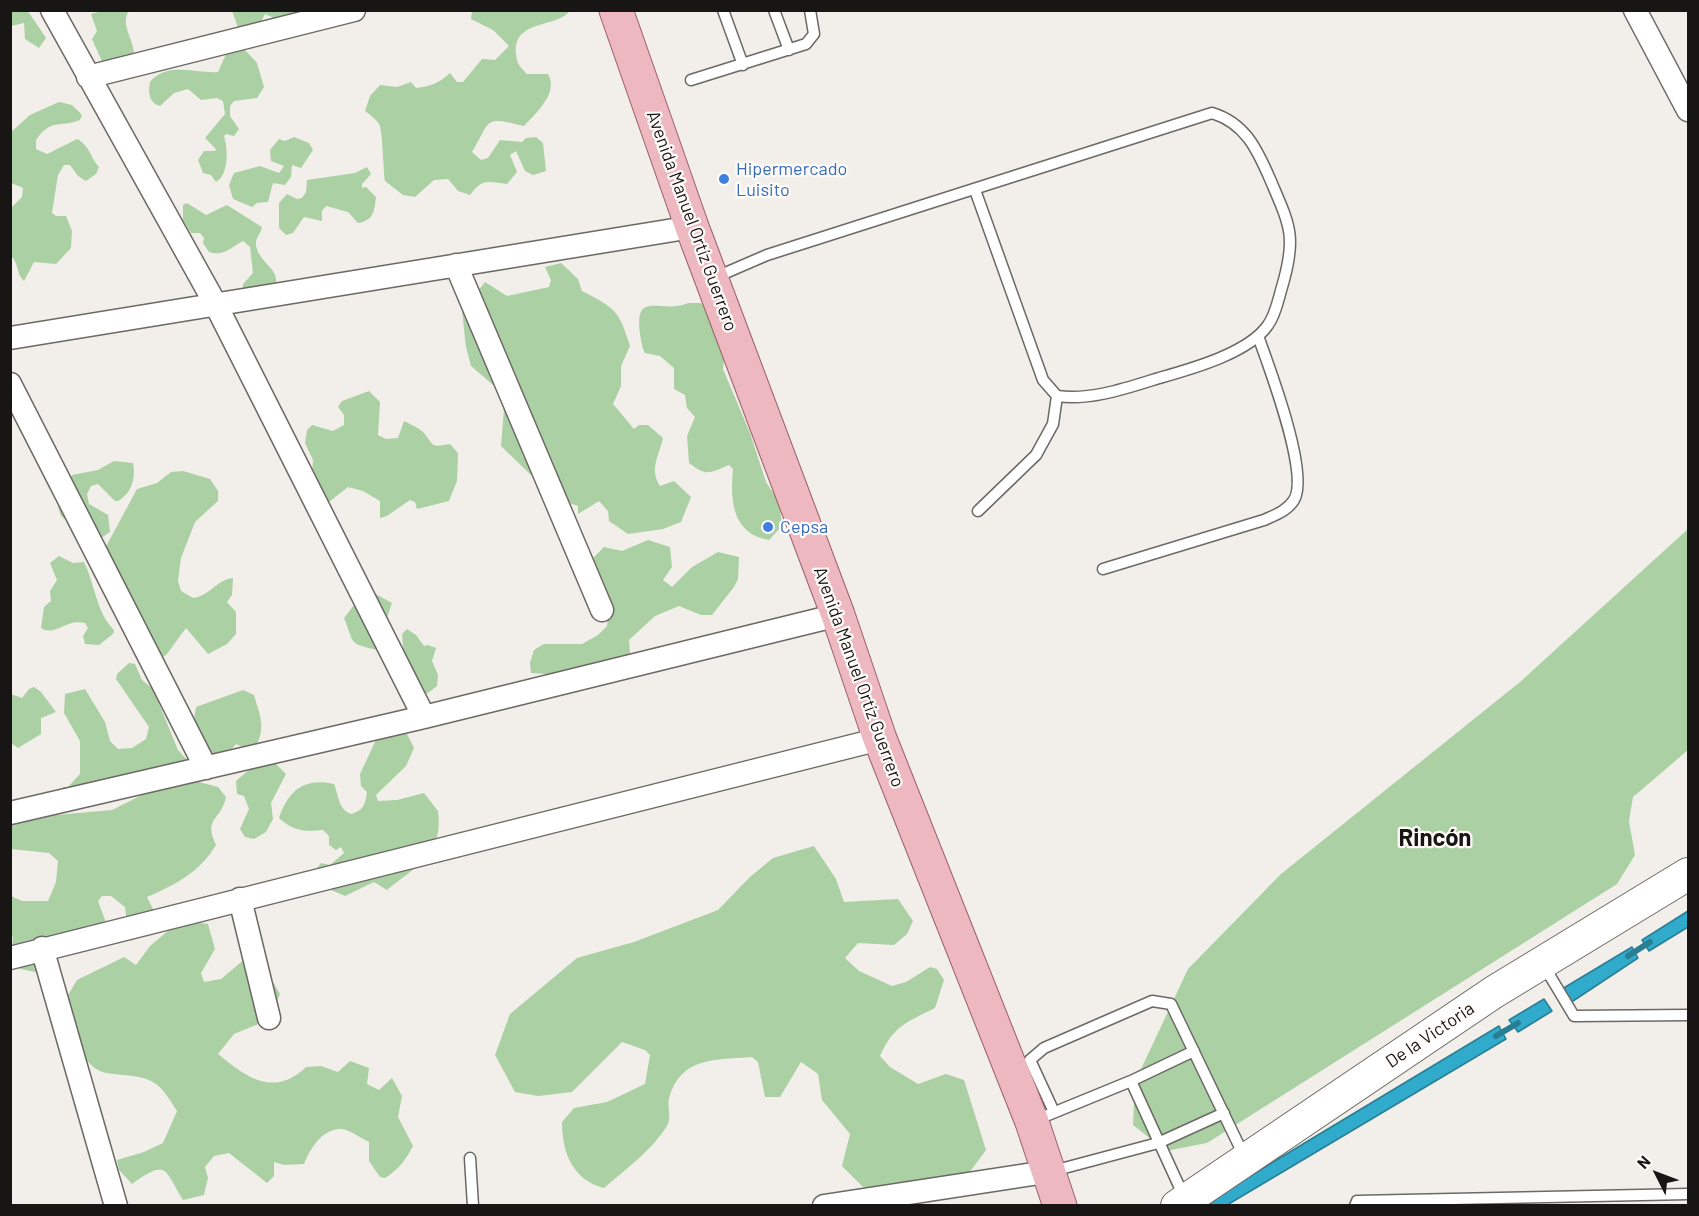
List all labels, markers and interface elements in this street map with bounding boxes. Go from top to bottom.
street label: Avenida Manuel Ortíz Guerrero [642,108,742,334]
place label: Hipermercado Luisito [736,158,847,201]
marker: Hipermercado Luisito [717,172,731,186]
place label: Cepsa [780,516,828,538]
marker: Cepsa [761,520,775,534]
street label: Avenida Manuel Ortíz Guerrero [809,564,909,790]
district label: Rincón [1399,824,1471,852]
street label: De la Victoria [1382,997,1478,1073]
north arrow [1627,1144,1687,1204]
text: N [1633,1151,1654,1172]

